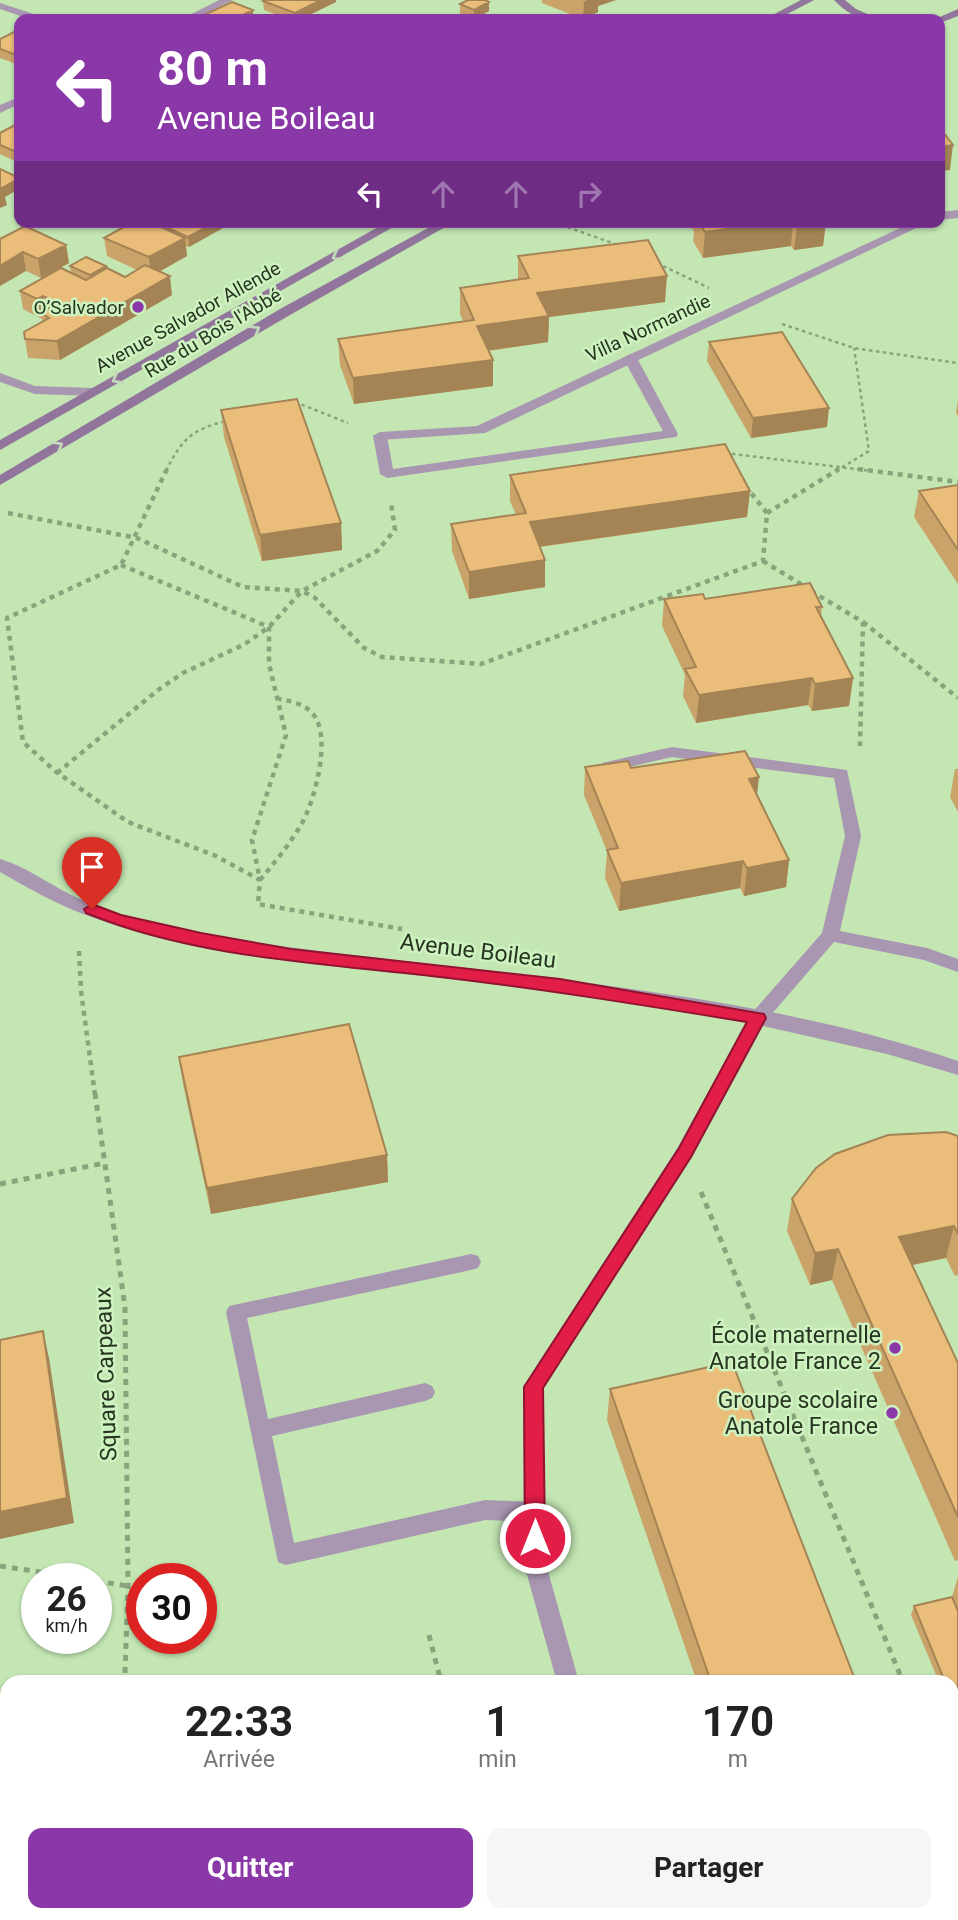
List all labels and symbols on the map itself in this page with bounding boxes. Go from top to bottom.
one-way arrow [331,248,344,261]
street label: Avenue Salvador Allende [91,256,285,378]
street label: Rue du Bois l'Abbé [141,283,285,383]
street label: Villa Normandie [582,289,714,367]
place label: O’Salvador [33,296,125,319]
marker: O’Salvador [130,299,146,315]
one-way arrow [247,326,260,339]
one-way arrow [111,371,124,384]
one-way arrow [51,441,64,454]
pin [62,837,122,909]
street label: Avenue Boileau [398,928,558,974]
street label: Square Carpeaux [89,1286,123,1462]
place label: École maternelle Anatole France 2 [709,1321,881,1375]
marker: École maternelle Anatole France 2 [887,1340,903,1356]
place label: Groupe scolaire Anatole France [718,1387,878,1440]
marker: Groupe scolaire Anatole France [884,1405,900,1421]
position arrow [498,1501,572,1575]
speed limit sign: 30 [126,1563,217,1654]

